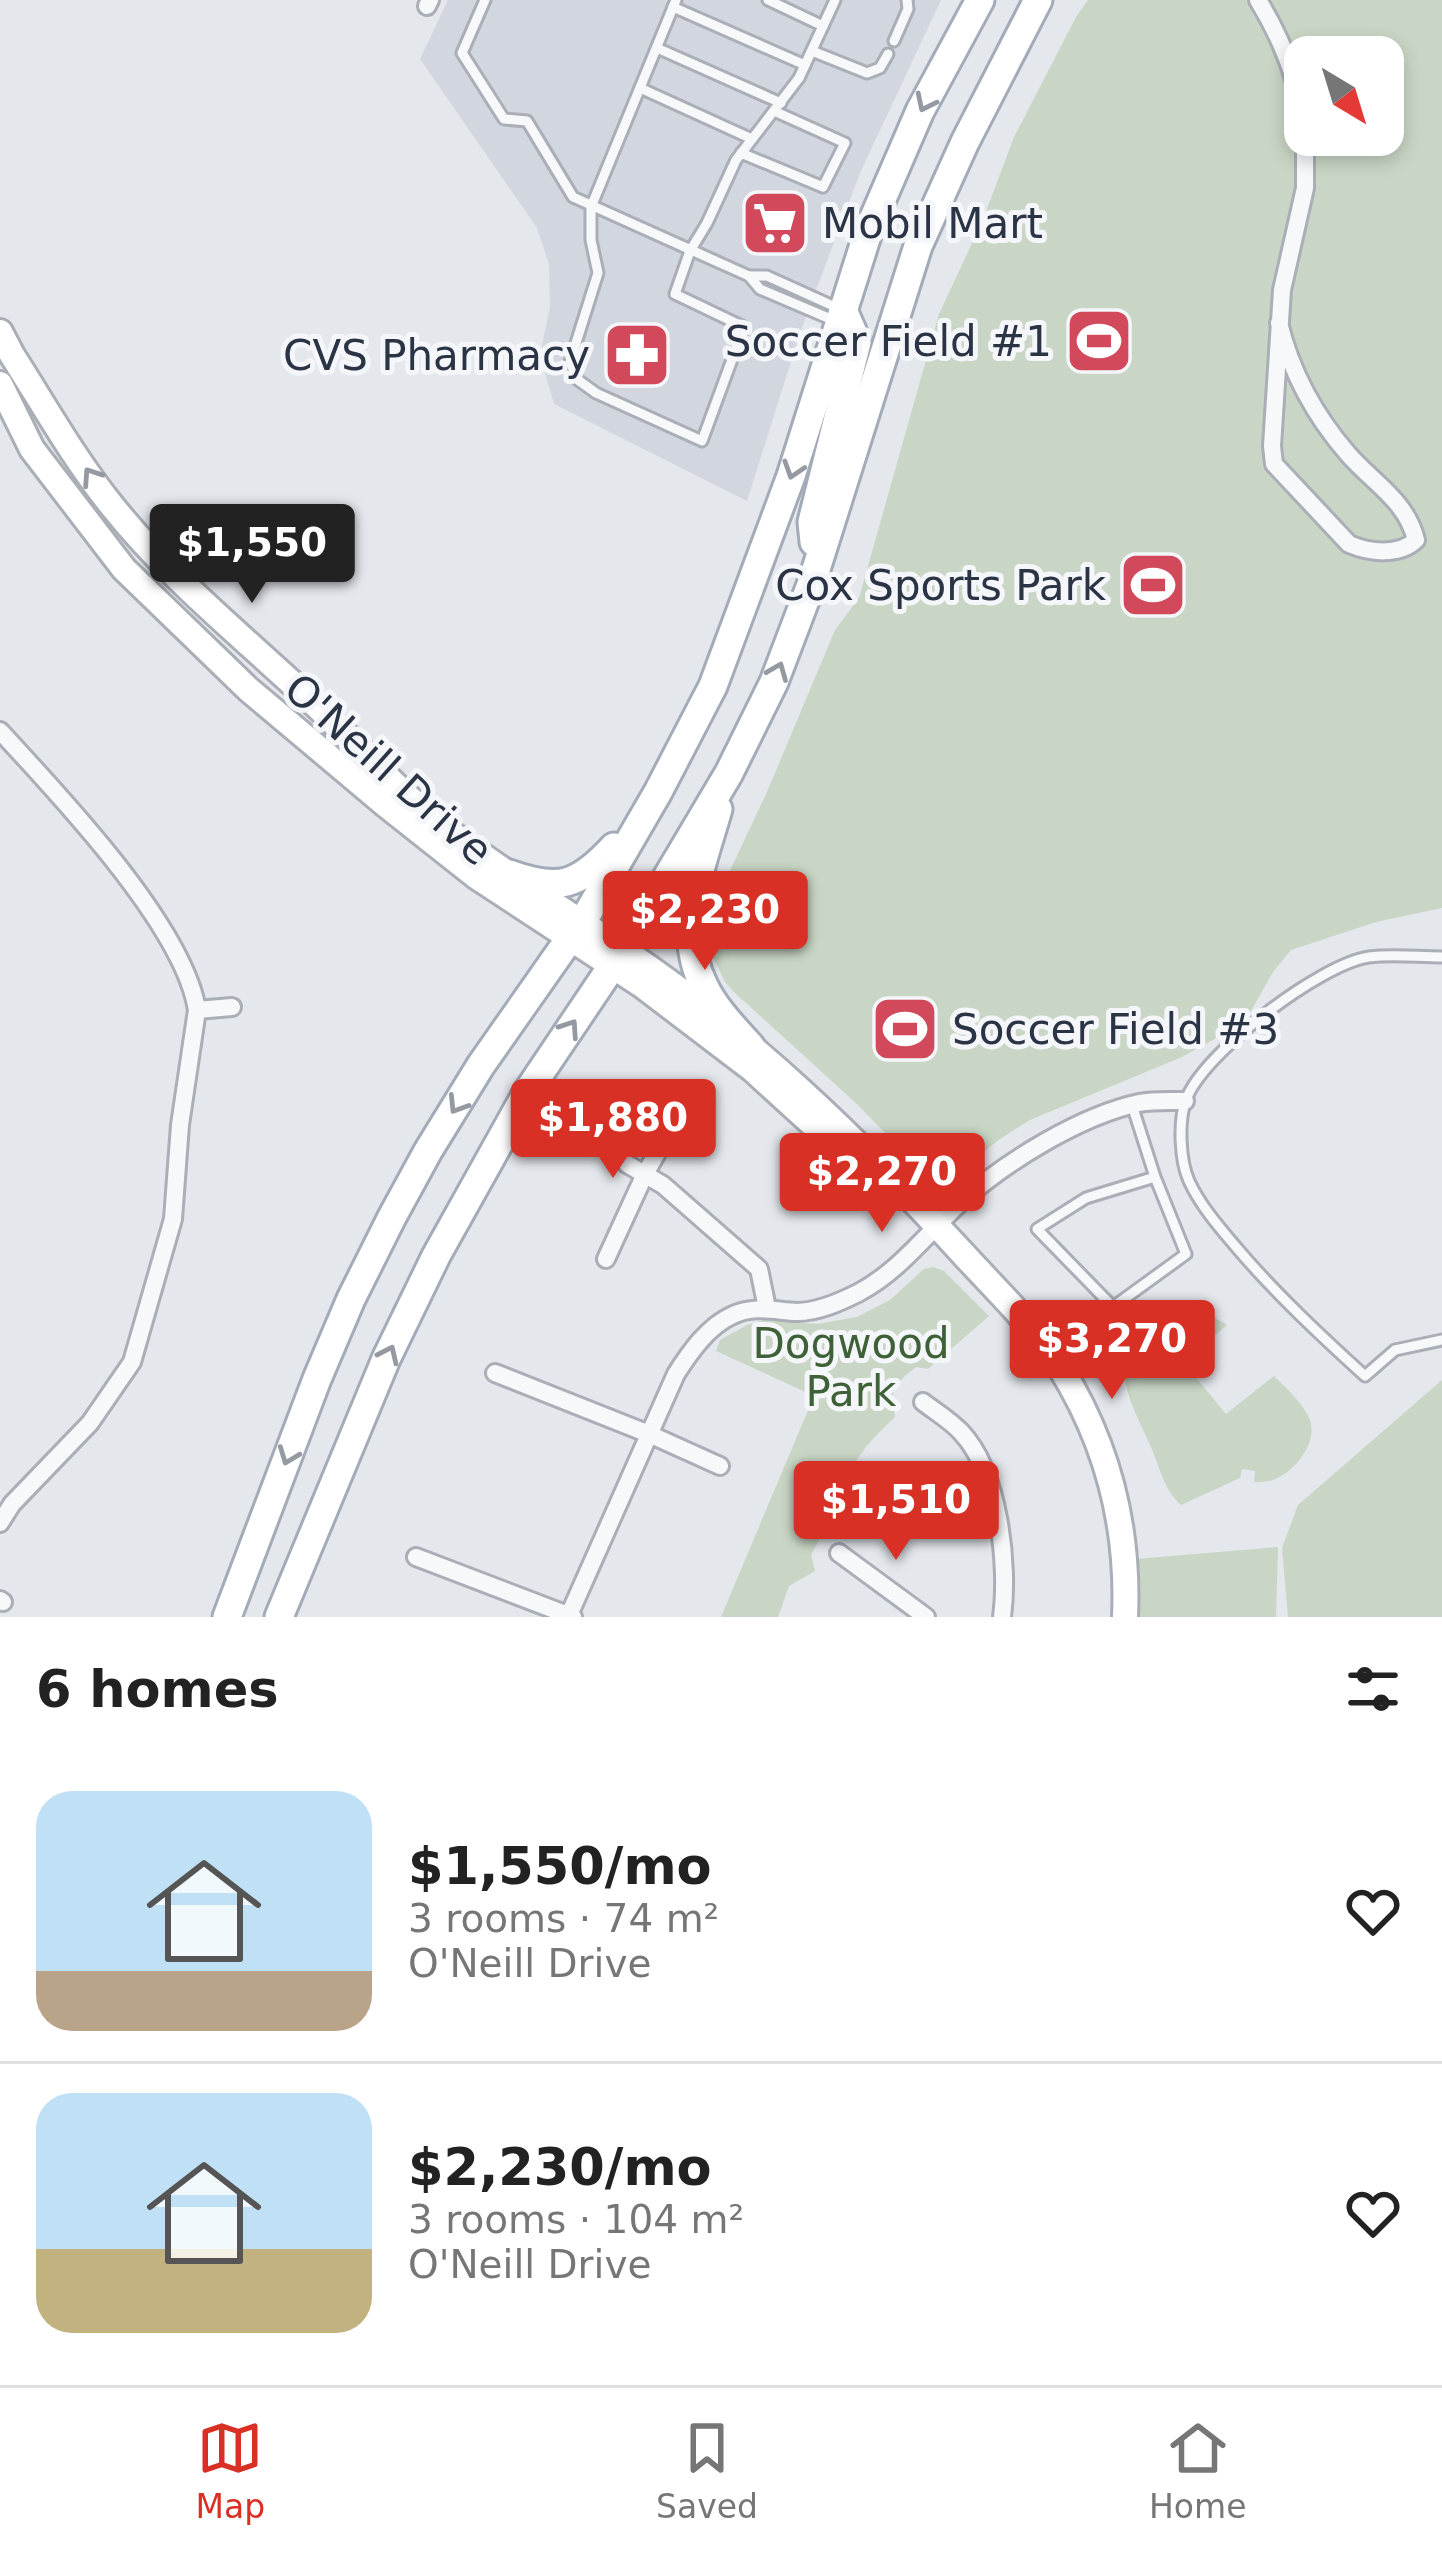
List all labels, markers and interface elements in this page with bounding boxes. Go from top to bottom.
north arrow [1284,36,1404,156]
map controls [1284,36,1404,156]
one-way arrow [916,91,939,113]
supermarket icon: Mobil Mart [740,188,810,258]
place label: Mobil Mart [822,199,1043,248]
sports icon: Soccer Field #1 [1064,306,1134,376]
place label: Soccer Field #1 [725,317,1052,366]
pharmacy icon: CVS Pharmacy [602,320,672,390]
place label: CVS Pharmacy [283,331,590,380]
one-way arrow [782,459,807,480]
one-way arrow [83,467,105,489]
pin: $1,550 [154,504,350,606]
text: $1,550 [177,520,327,565]
sports icon: Cox Sports Park [1118,550,1188,620]
place label: Cox Sports Park [775,561,1107,610]
one-way arrow [764,661,788,682]
street label: O'Neill Drive [275,663,502,875]
pin: $2,230 [607,871,803,973]
text: $2,230 [630,887,780,932]
sports icon: Soccer Field #3 [870,994,940,1064]
place label: Soccer Field #3 [952,1005,1279,1054]
one-way arrow [556,1019,578,1041]
pin: $1,880 [515,1079,711,1181]
one-way arrow [448,1092,471,1114]
text: $1,880 [538,1095,688,1140]
pin: $2,270 [784,1133,980,1235]
text: $2,270 [807,1149,957,1194]
pin: $3,270 [1014,1300,1210,1402]
text: $3,270 [1037,1316,1187,1361]
park label: Dogwood Park [752,1319,950,1416]
one-way arrow [375,1345,398,1366]
one-way arrow [277,1444,302,1465]
pin: $1,510 [798,1461,994,1563]
text: $1,510 [821,1477,971,1522]
icon: filters [1340,1656,1406,1722]
text: 6 homes [36,1660,279,1719]
text: $1,550/mo [408,1837,712,1896]
icon: home [132,1839,276,1983]
icon: heart [1340,1878,1406,1944]
text: 3 rooms · 74 m² [408,1896,719,1941]
text: O'Neill Drive [408,1941,651,1986]
text: $2,230/mo [408,2138,712,2197]
icon: home [132,2141,276,2285]
icon: heart [1340,2180,1406,2246]
text: 3 rooms · 104 m² [408,2197,744,2242]
text: O'Neill Drive [408,2242,651,2287]
tab: Map [195,2415,265,2526]
tab: Saved [656,2415,758,2526]
tab: Home [1149,2415,1246,2526]

